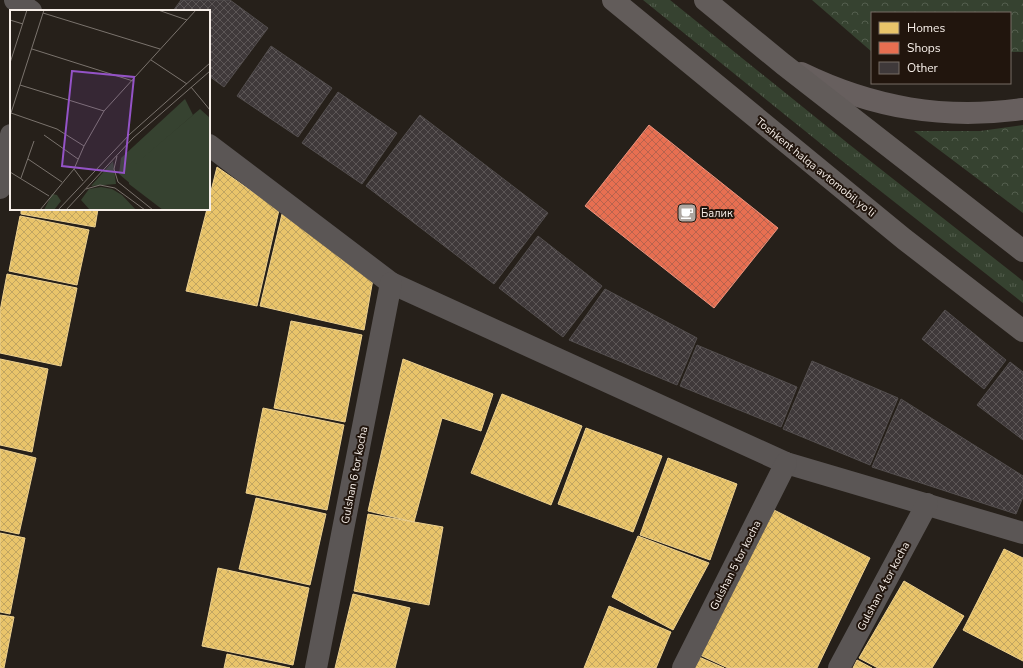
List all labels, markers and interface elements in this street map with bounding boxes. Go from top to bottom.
inset map [10,10,210,210]
legend [871,12,1011,84]
text: Homes [907,20,945,36]
text: Shops [907,40,941,56]
text: Other [907,60,939,76]
street label: Toshkent halqa avtomobil yo'li [753,114,879,220]
cafe icon: Балик [676,202,698,224]
place label: Балик [701,206,733,221]
street label: Gulshan 6 tor kocha [338,425,371,525]
street label: Gulshan 5 tor kocha [706,518,765,613]
street label: Gulshan 4 tor kocha [854,539,913,633]

